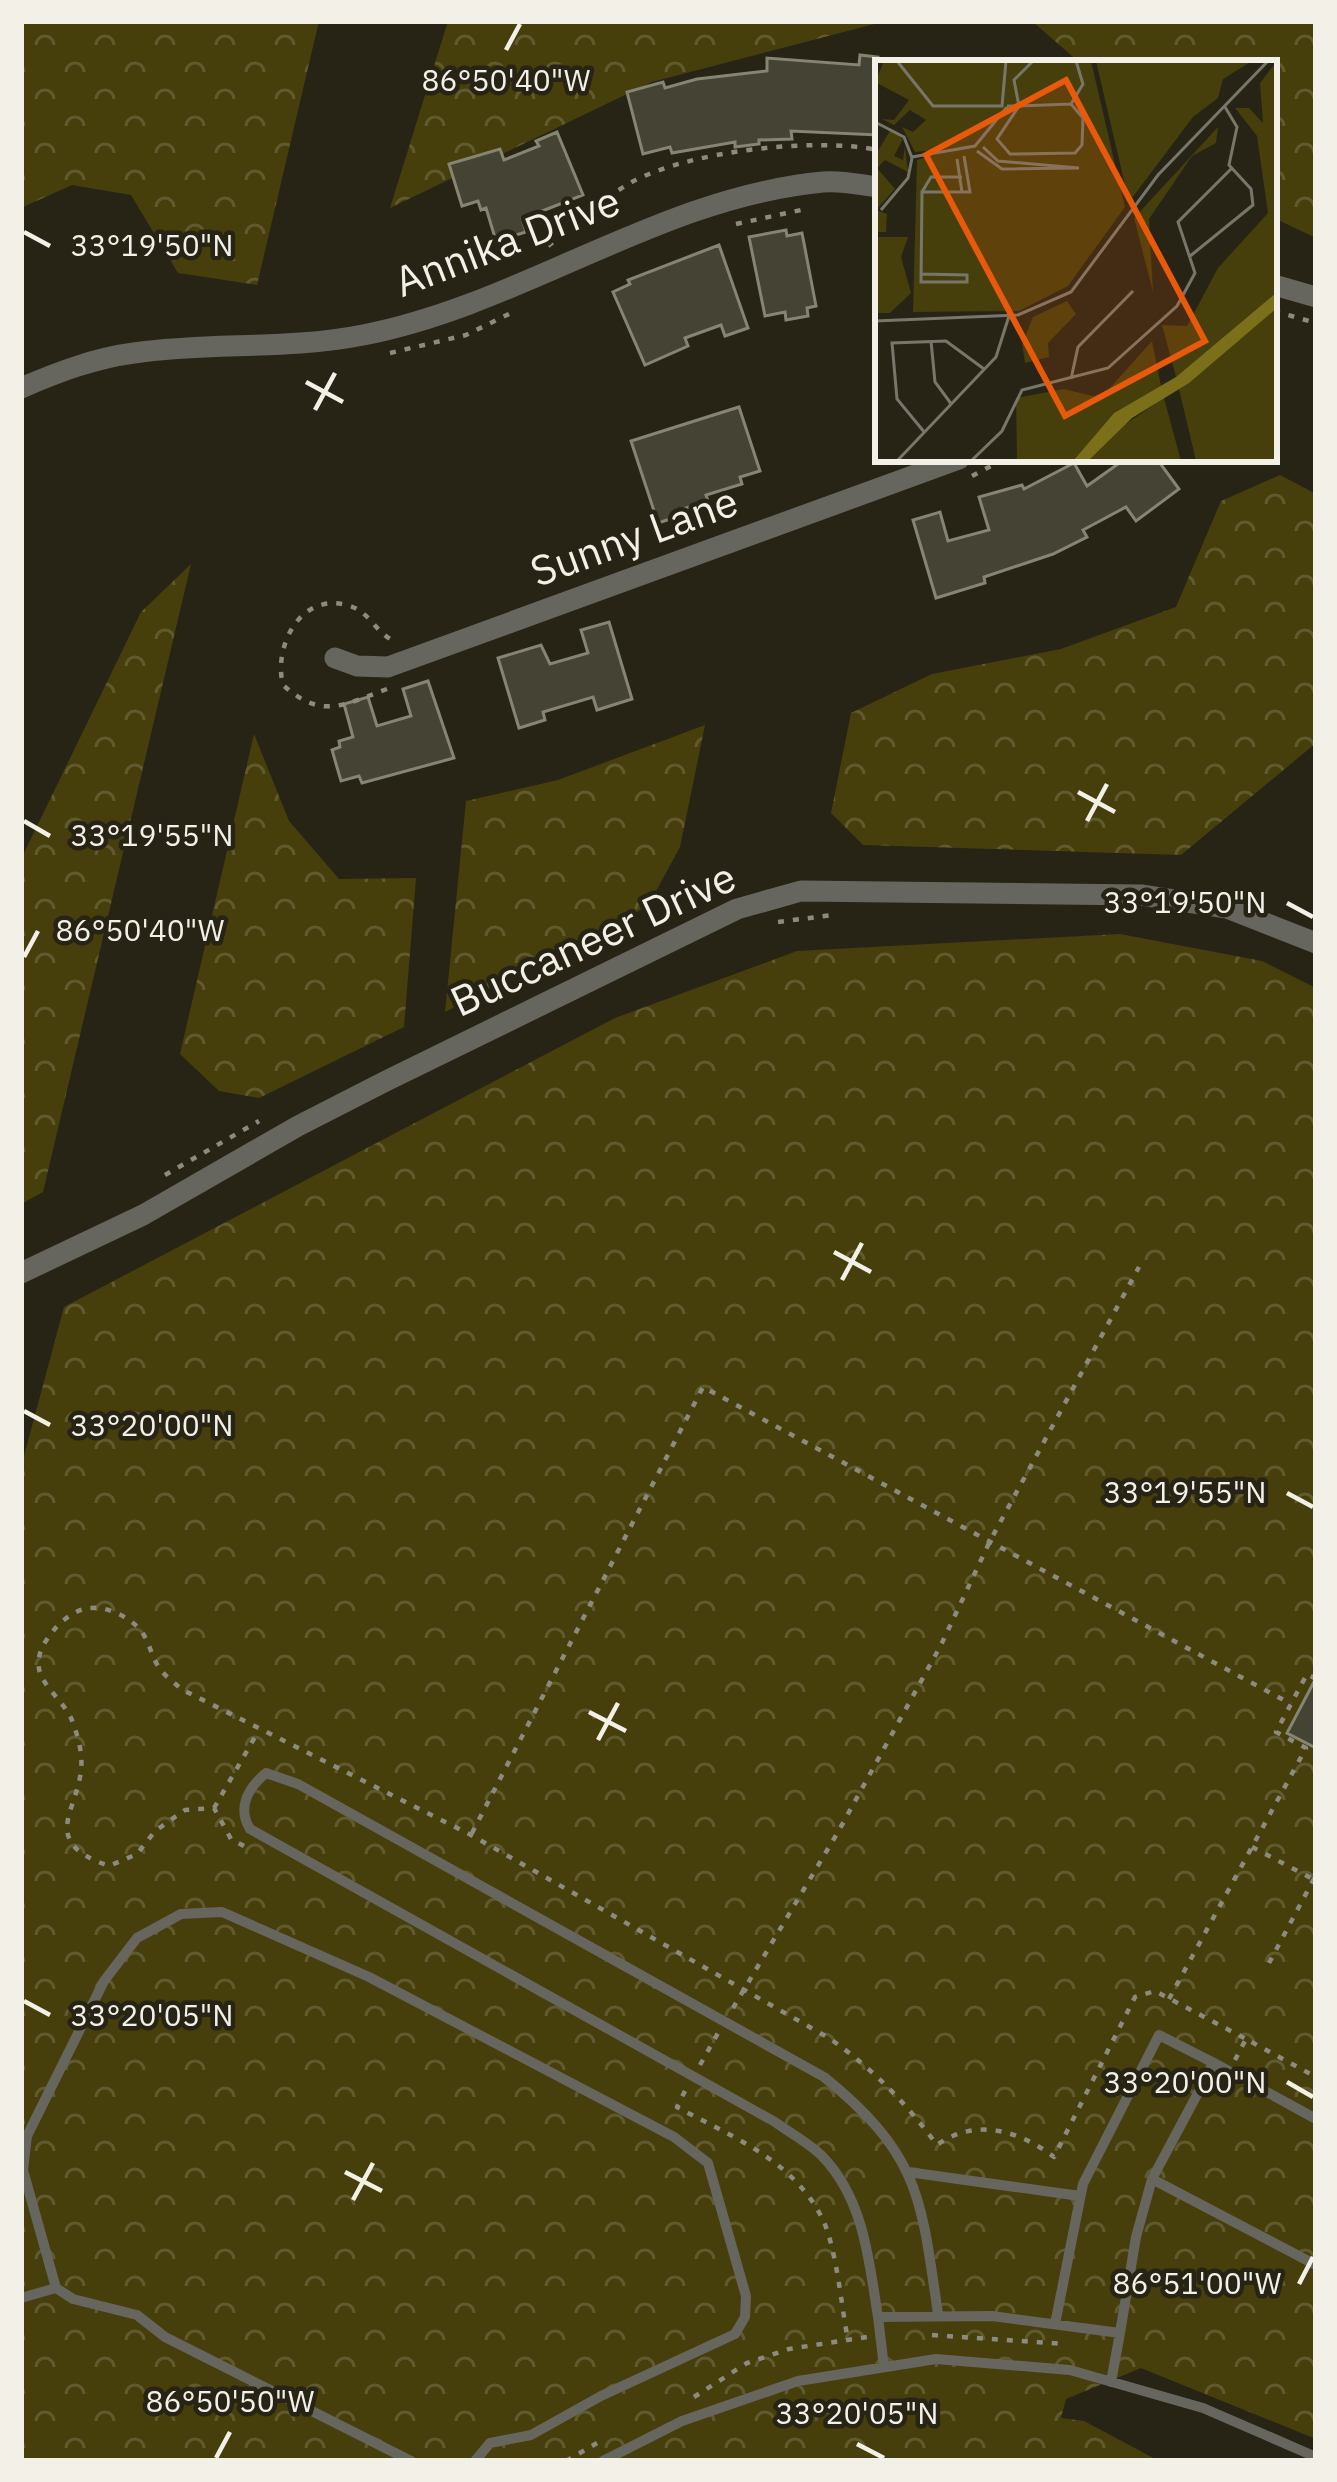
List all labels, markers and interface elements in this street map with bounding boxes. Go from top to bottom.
text: 86°50'40"W [421,60,591,99]
inset map [875,60,1277,462]
street label: Annika Drive [386,172,627,309]
text: 33°19'50"N [70,225,234,264]
street label: Sunny Lane [523,473,745,598]
text: 33°19'55"N [70,815,234,854]
street label: Buccaneer Drive [441,848,744,1029]
text: 33°19'50"N [1103,882,1267,921]
text: 86°50'40"W [55,910,225,949]
text: 33°20'00"N [70,1405,234,1444]
text: 33°19'55"N [1103,1472,1267,1511]
text: 33°20'05"N [70,1995,234,2034]
text: 33°20'00"N [1103,2062,1267,2101]
text: 86°51'00"W [1112,2263,1282,2302]
text: 86°50'50"W [145,2381,315,2420]
text: 33°20'05"N [775,2393,939,2432]

